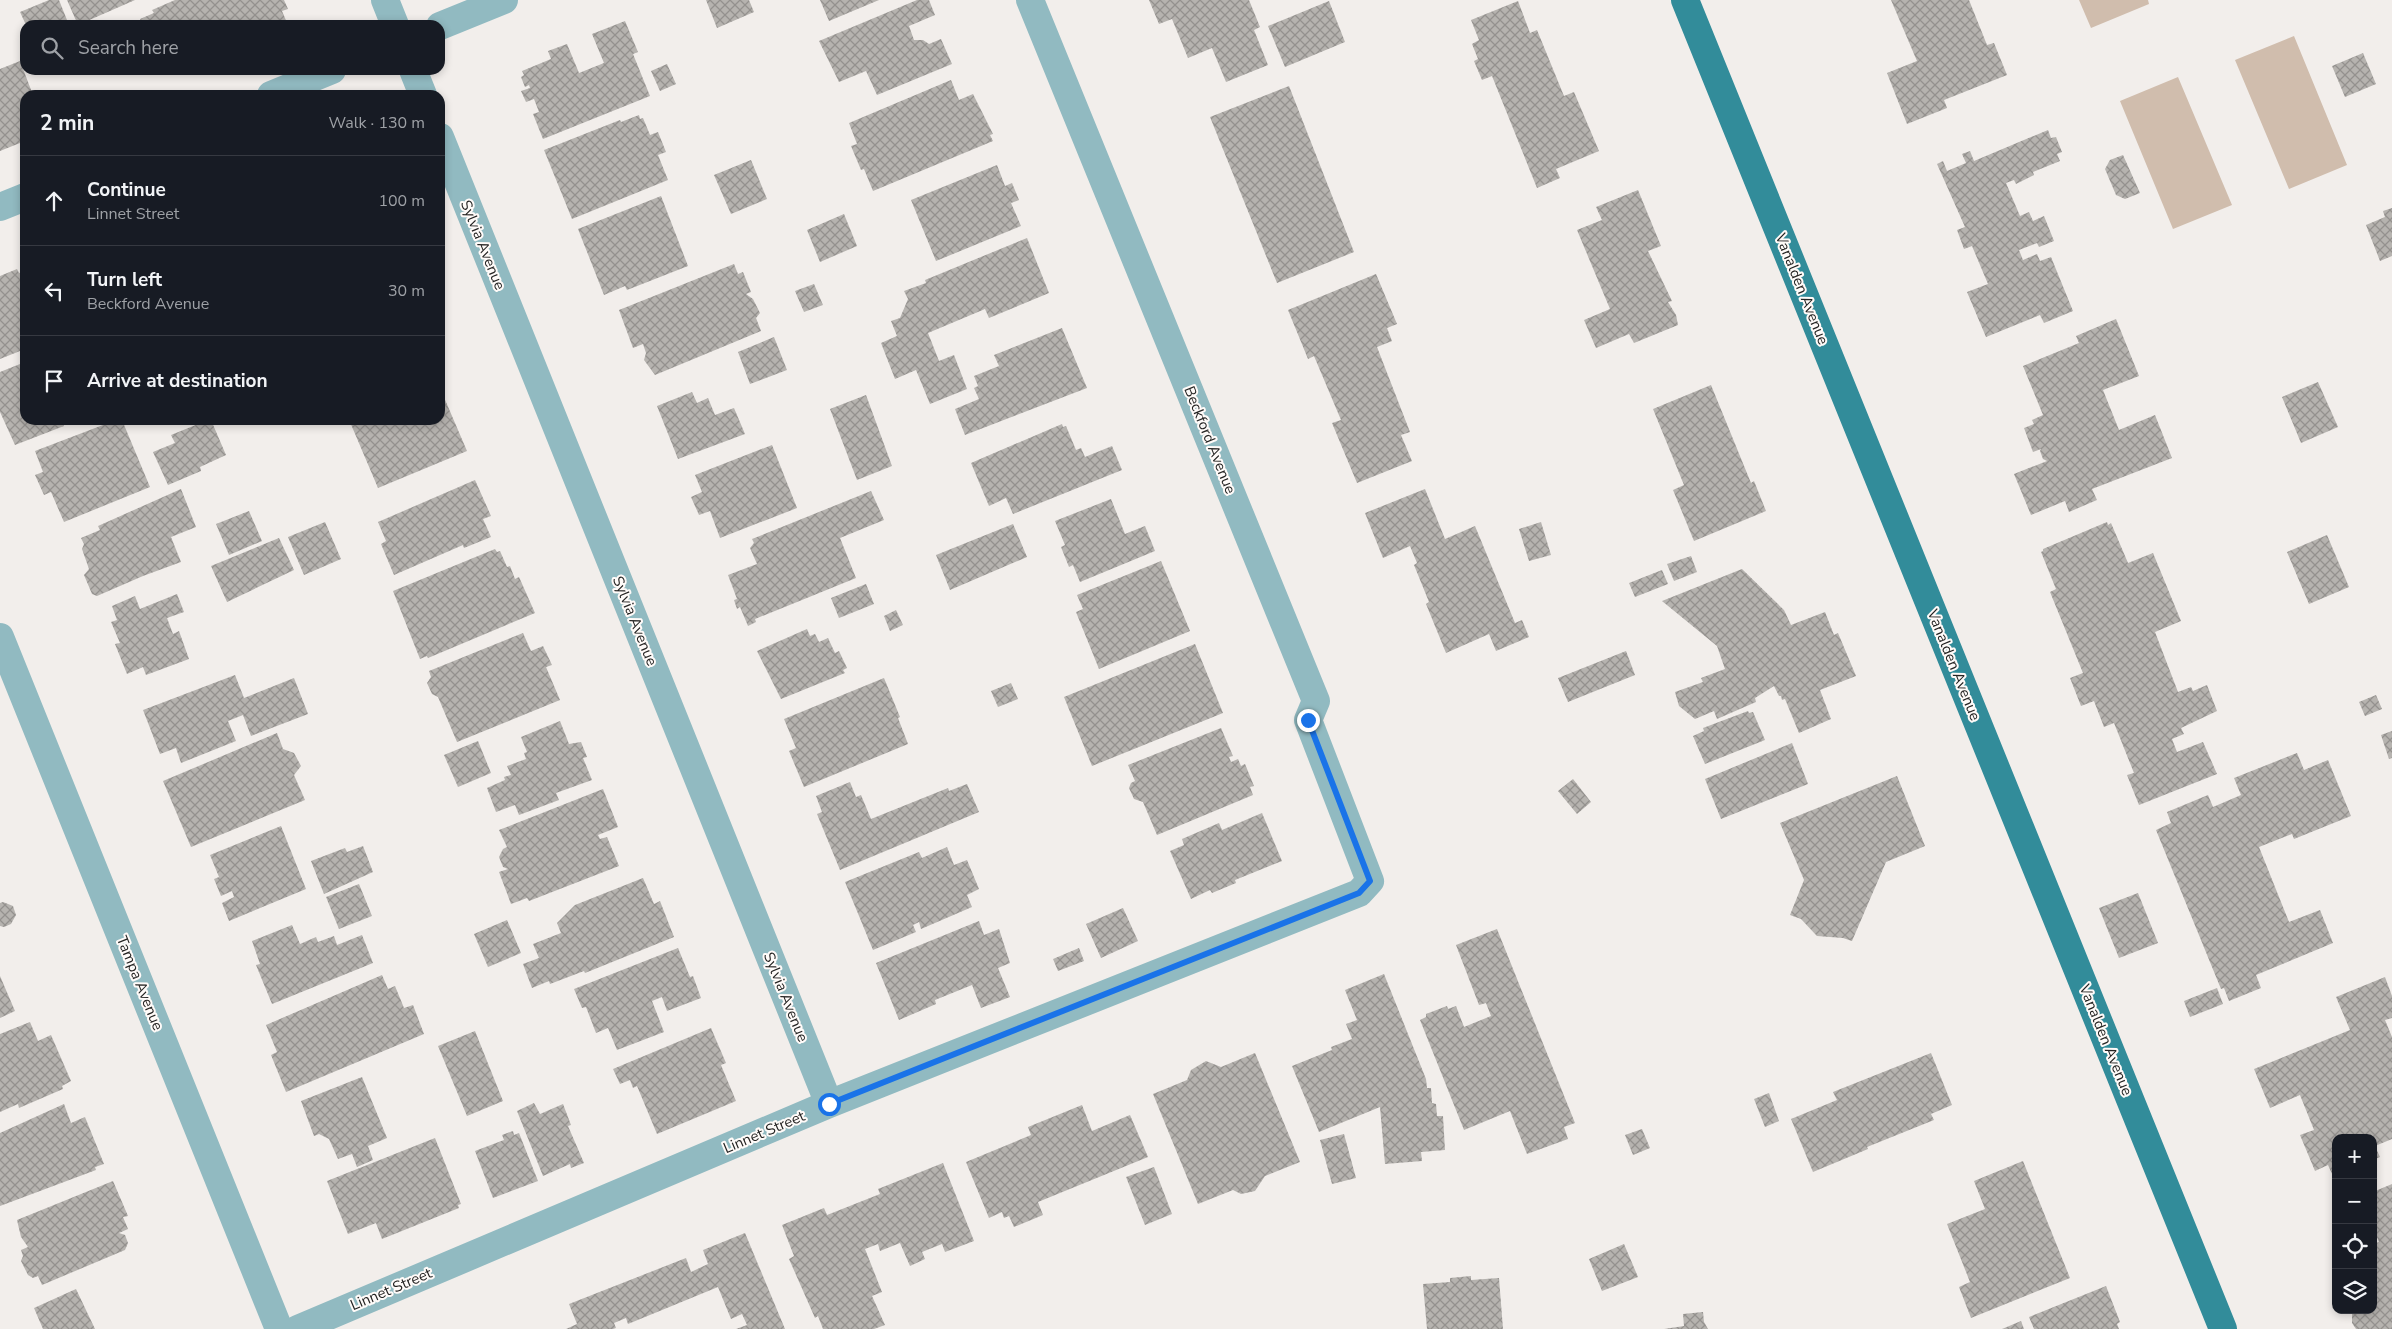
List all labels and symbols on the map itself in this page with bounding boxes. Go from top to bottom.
street label: Sylvia Avenue [456,197,510,293]
street label: Vanalden Avenue [1770,229,1833,348]
street label: Beckford Avenue [1179,383,1241,497]
street label: Sylvia Avenue [608,573,662,669]
street label: Vanalden Avenue [1922,605,1985,724]
route end [1297,709,1320,732]
street label: Tampa Avenue [112,933,168,1033]
street label: Sylvia Avenue [759,949,813,1045]
street label: Vanalden Avenue [2074,980,2137,1099]
route start [818,1093,841,1116]
street label: Linnet Street [720,1106,808,1158]
street label: Linnet Street [347,1263,435,1315]

